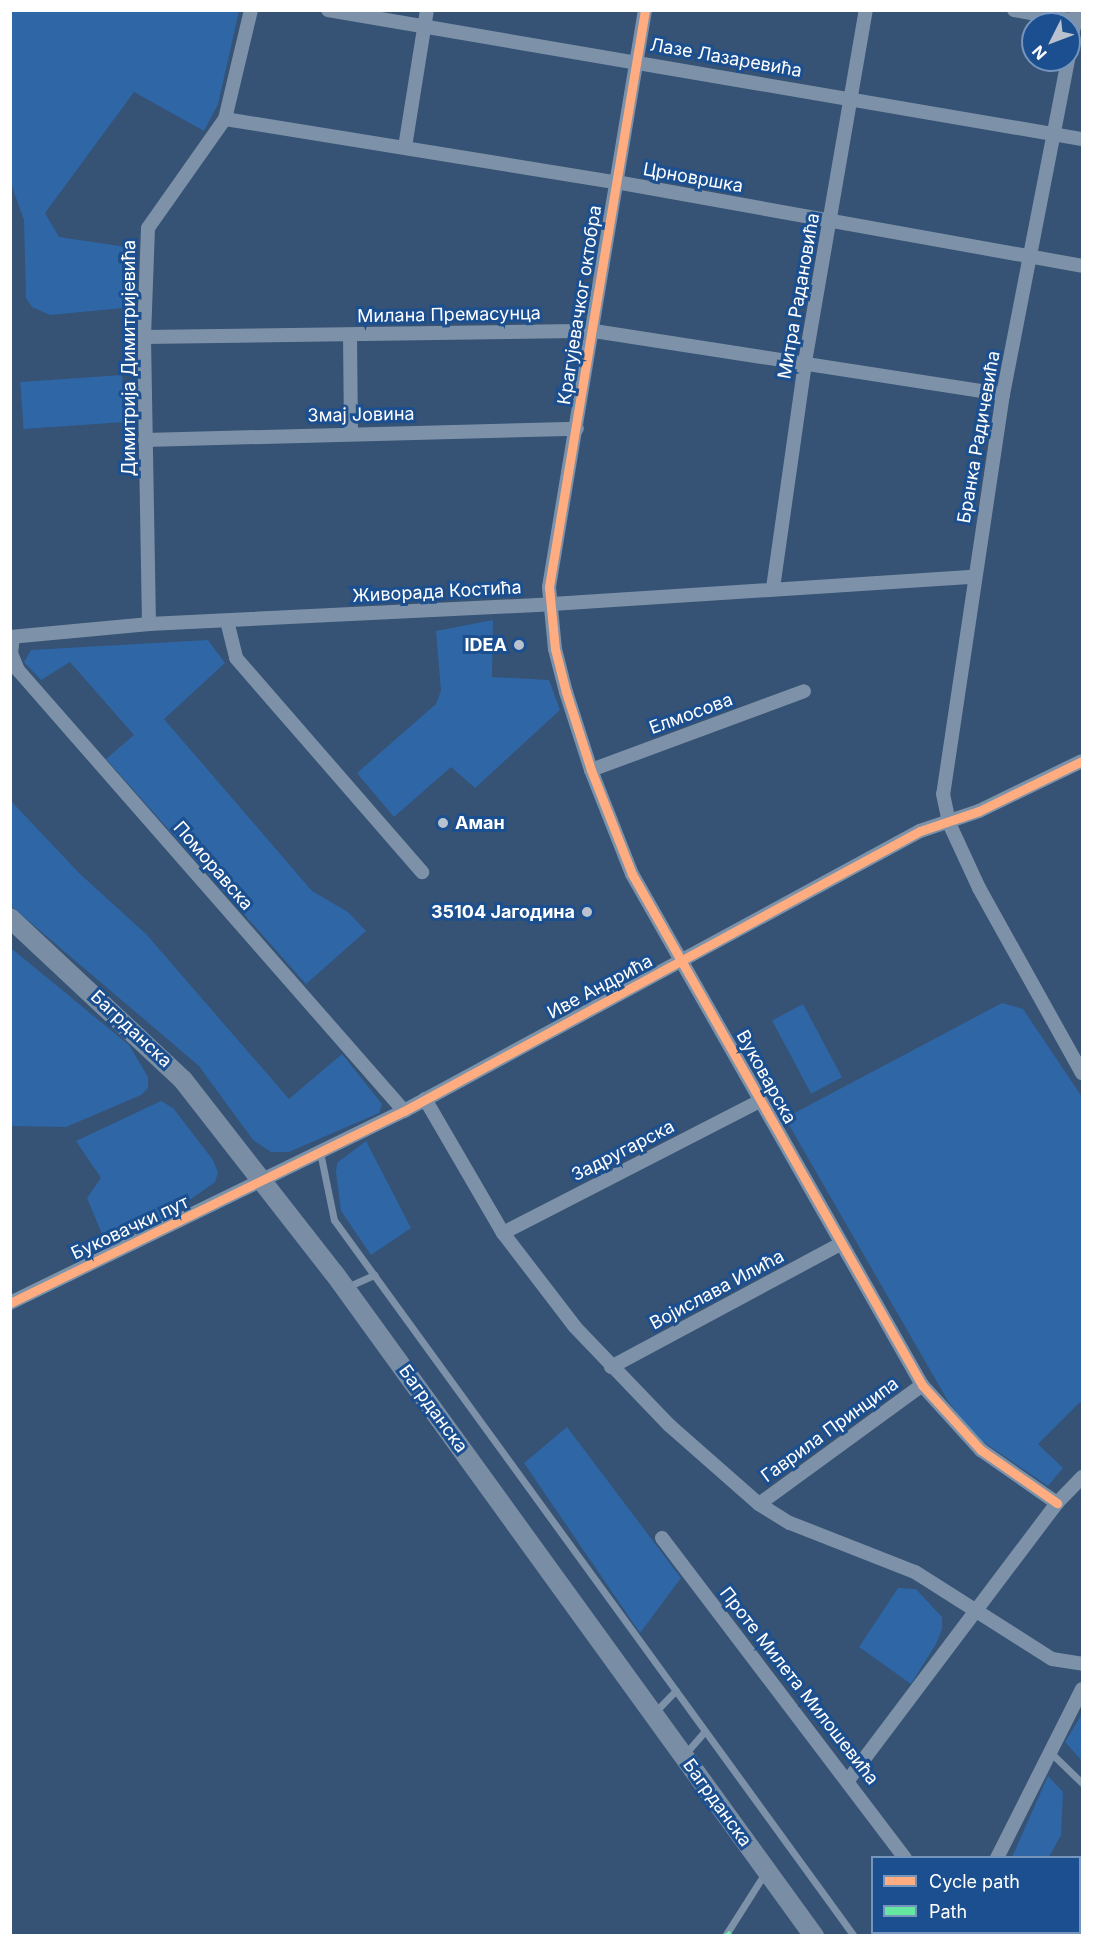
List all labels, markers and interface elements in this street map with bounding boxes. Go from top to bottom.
north arrow [1021,12,1081,72]
street label: Лазе Лазаревића [648,34,804,82]
text: N [1028,41,1051,64]
street label: Црновршка [641,159,745,197]
street label: Крагујевачког октобра [554,204,606,406]
street label: Митра Радановића [774,211,824,381]
street label: Димитрија Димитријевића [118,240,140,476]
street label: Милана Премасунца [357,303,541,327]
street label: Бранка Радичевића [953,349,1005,525]
street label: Змај Јовина [307,403,415,427]
street label: Живорада Костића [352,577,522,607]
place label: IDEA [465,634,507,656]
marker: IDEA [512,638,526,652]
street label: Елмосова [646,689,736,739]
place label: Аман [455,812,505,834]
marker: Аман [436,816,450,830]
street label: Поморавска [169,817,257,915]
place label: 35104 Јагодина [431,901,575,923]
marker: 35104 Јагодина [580,905,594,919]
street label: Иве Андрића [544,950,656,1024]
street label: Багрданска [86,986,176,1072]
street label: Вуковарска [731,1027,801,1127]
street label: Задругарска [568,1116,678,1186]
street label: Буковачки пут [68,1191,192,1265]
street label: Војислава Илића [646,1245,788,1335]
street label: Багрданска [394,1361,472,1457]
street label: Гаврила Принципа [757,1373,903,1487]
street label: Проте Милета Милошевића [715,1583,883,1789]
street label: Багрданска [678,1755,756,1851]
legend [871,1856,1081,1934]
text: Cycle path [929,1871,1020,1892]
text: Path [929,1901,967,1922]

